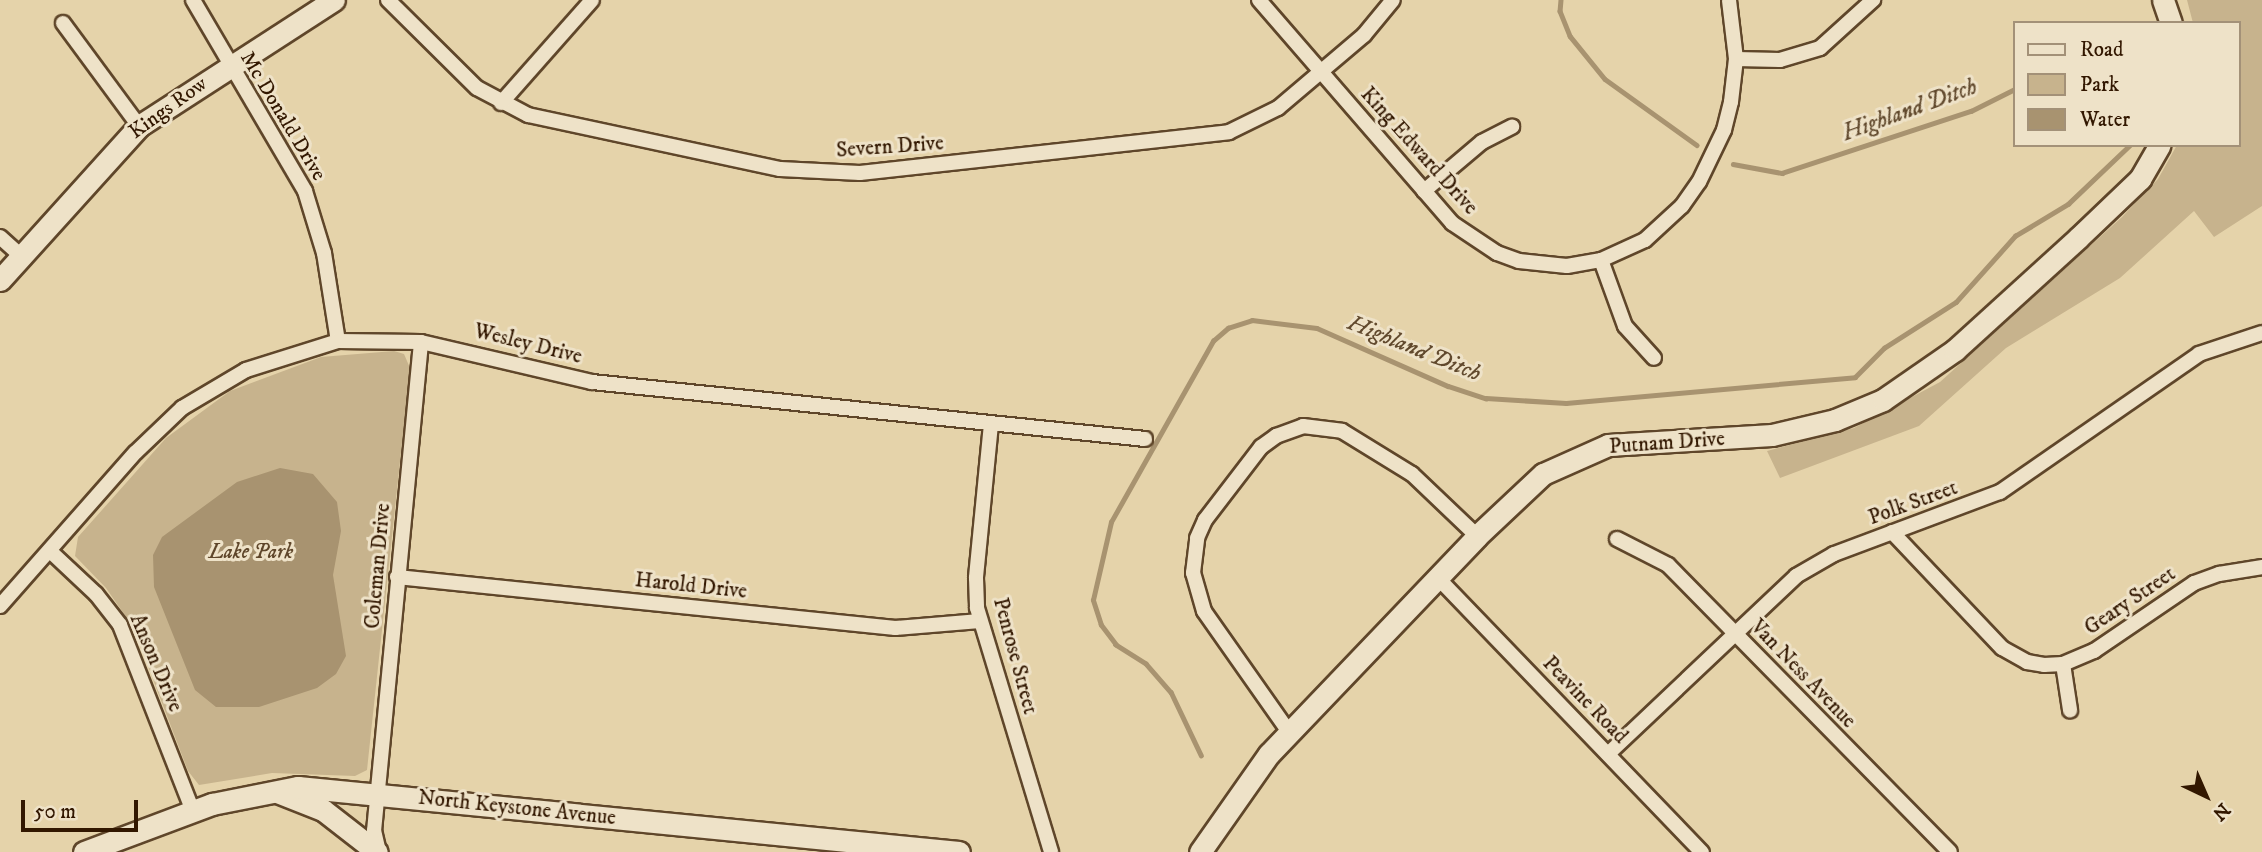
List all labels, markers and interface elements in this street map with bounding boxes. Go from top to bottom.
legend [2014,21,2241,147]
text: Road [2080,37,2124,63]
street label: Mc Donald Drive [235,47,331,185]
street label: Kings Row [124,71,212,145]
text: Park [2080,72,2119,98]
water label: Highland Ditch [1839,74,1981,148]
street label: King Edward Drive [1355,82,1483,220]
text: Water [2080,107,2130,133]
street label: Severn Drive [835,131,945,163]
water label: Highland Ditch [1343,310,1485,388]
street label: Wesley Drive [472,318,584,370]
street label: Putnam Drive [1608,426,1726,460]
street label: Polk Street [1865,475,1961,531]
street label: Coleman Drive [360,502,396,630]
park label: Lake Park [209,539,293,565]
street label: Geary Street [2080,561,2180,641]
street label: Harold Drive [634,568,748,604]
street label: Penrose Street [987,595,1043,717]
street label: Anson Drive [124,610,188,716]
street label: Van Ness Avenue [1745,615,1861,733]
street label: Peavine Road [1537,651,1633,749]
north arrow [2171,761,2241,831]
street label: North Keystone Avenue [417,785,617,831]
scale bar [24,786,142,830]
text: N [2207,798,2235,825]
text: 50 m [34,799,76,825]

